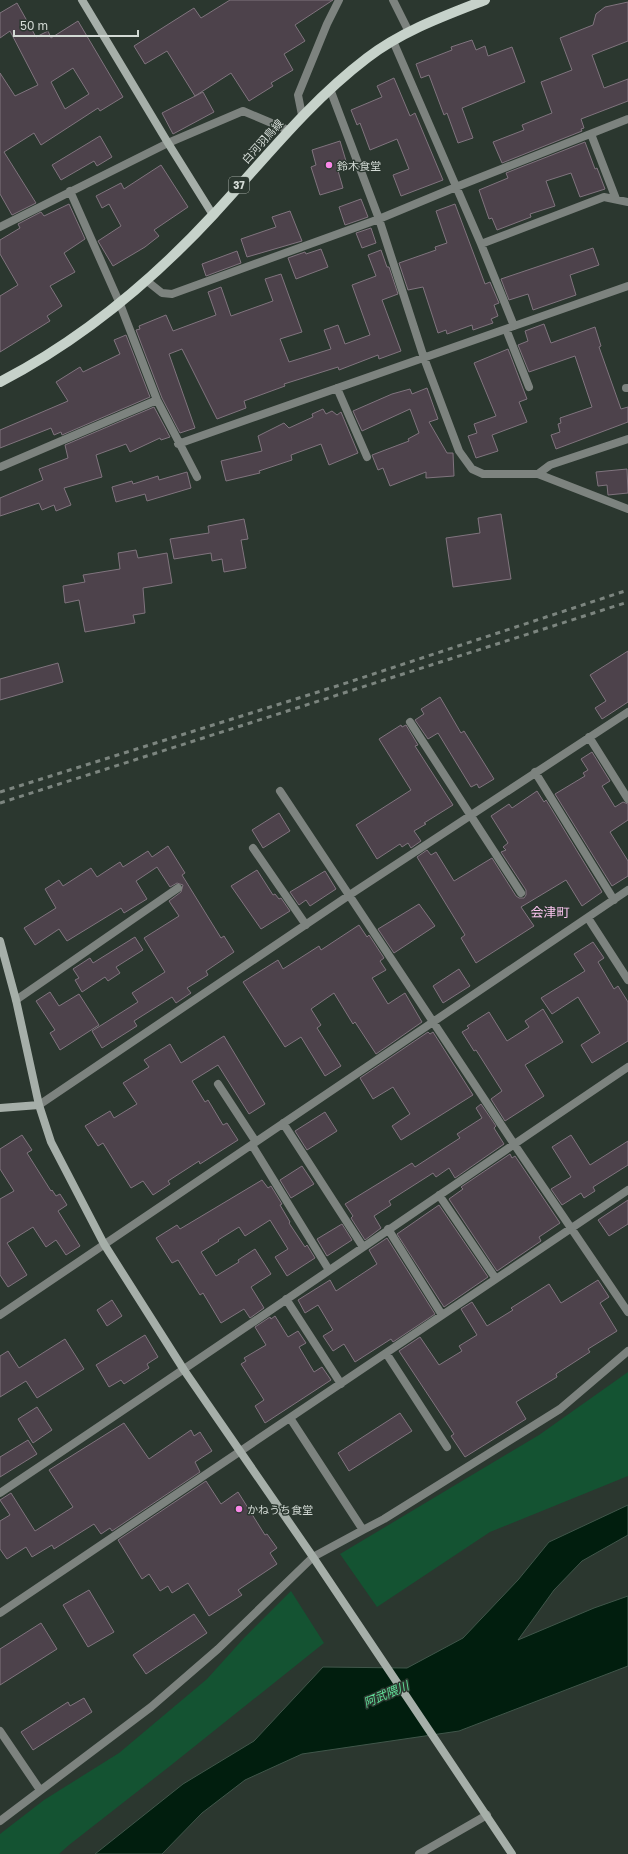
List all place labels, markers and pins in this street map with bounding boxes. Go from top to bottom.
place label: 鈴木食堂 [337,159,381,172]
marker: 鈴木食堂 [324,160,334,170]
place label: かねうち食堂 [247,1503,313,1516]
marker: かねうち食堂 [234,1504,244,1514]

